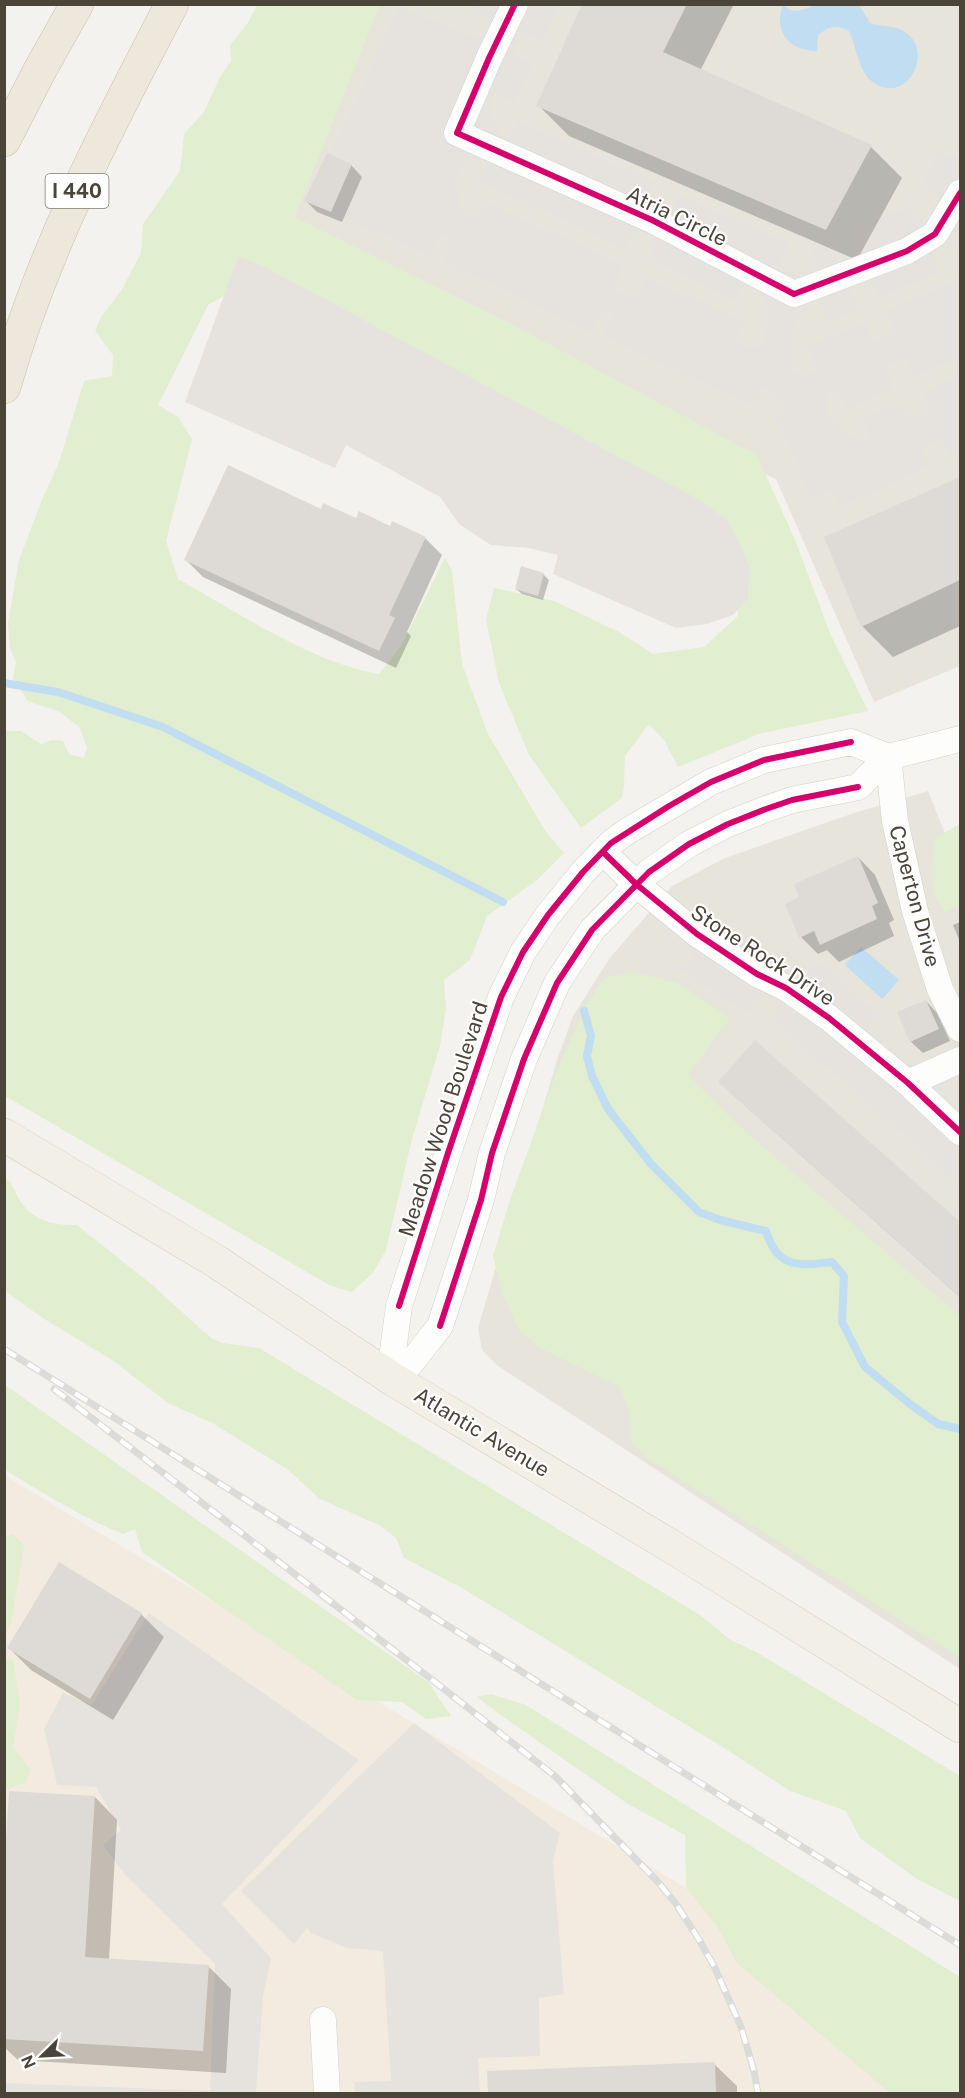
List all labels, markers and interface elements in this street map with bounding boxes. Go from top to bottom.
road number: I 440 [46,174,109,208]
street label: Atria Circle [623,181,731,251]
street label: Caperton Drive [884,823,946,969]
street label: Stone Rock Drive [686,899,840,1011]
street label: Meadow Wood Boulevard [393,998,493,1240]
street label: Atlantic Avenue [410,1382,554,1482]
north arrow [12,2026,72,2086]
text: N [18,2052,40,2071]

